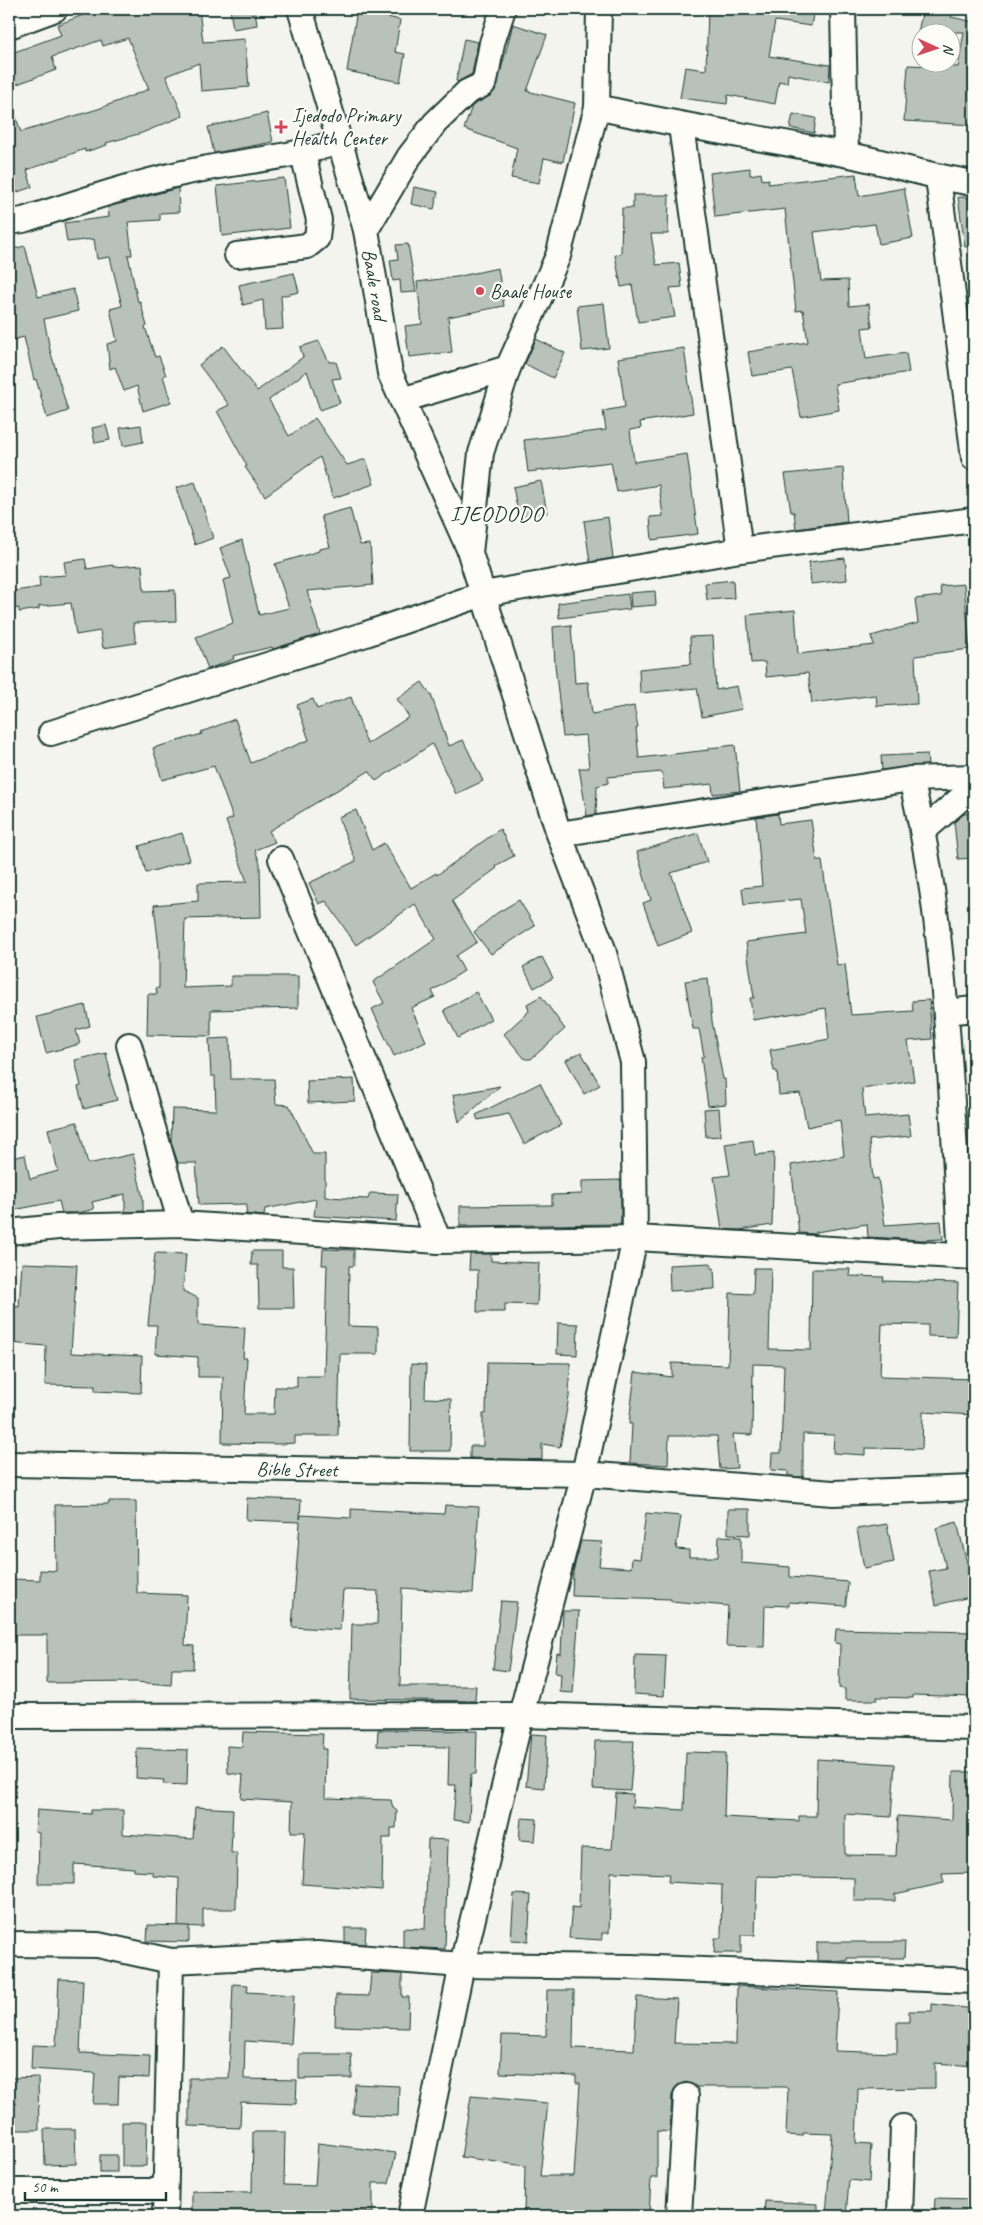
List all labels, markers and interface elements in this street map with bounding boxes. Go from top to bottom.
north arrow [910,22,960,72]
text: N [940,44,957,56]
place label: Ijedodo Primary Health Center [292,103,403,151]
marker: Ijedodo Primary Health Center [274,120,288,134]
street label: Baale road [357,247,394,325]
place label: Baale House [490,279,572,304]
marker: Baale House [474,285,486,297]
district label: IJEODODO [450,500,545,528]
street label: Bible Street [256,1456,340,1482]
scale bar [25,2170,166,2202]
text: 50 m [32,2178,59,2197]

